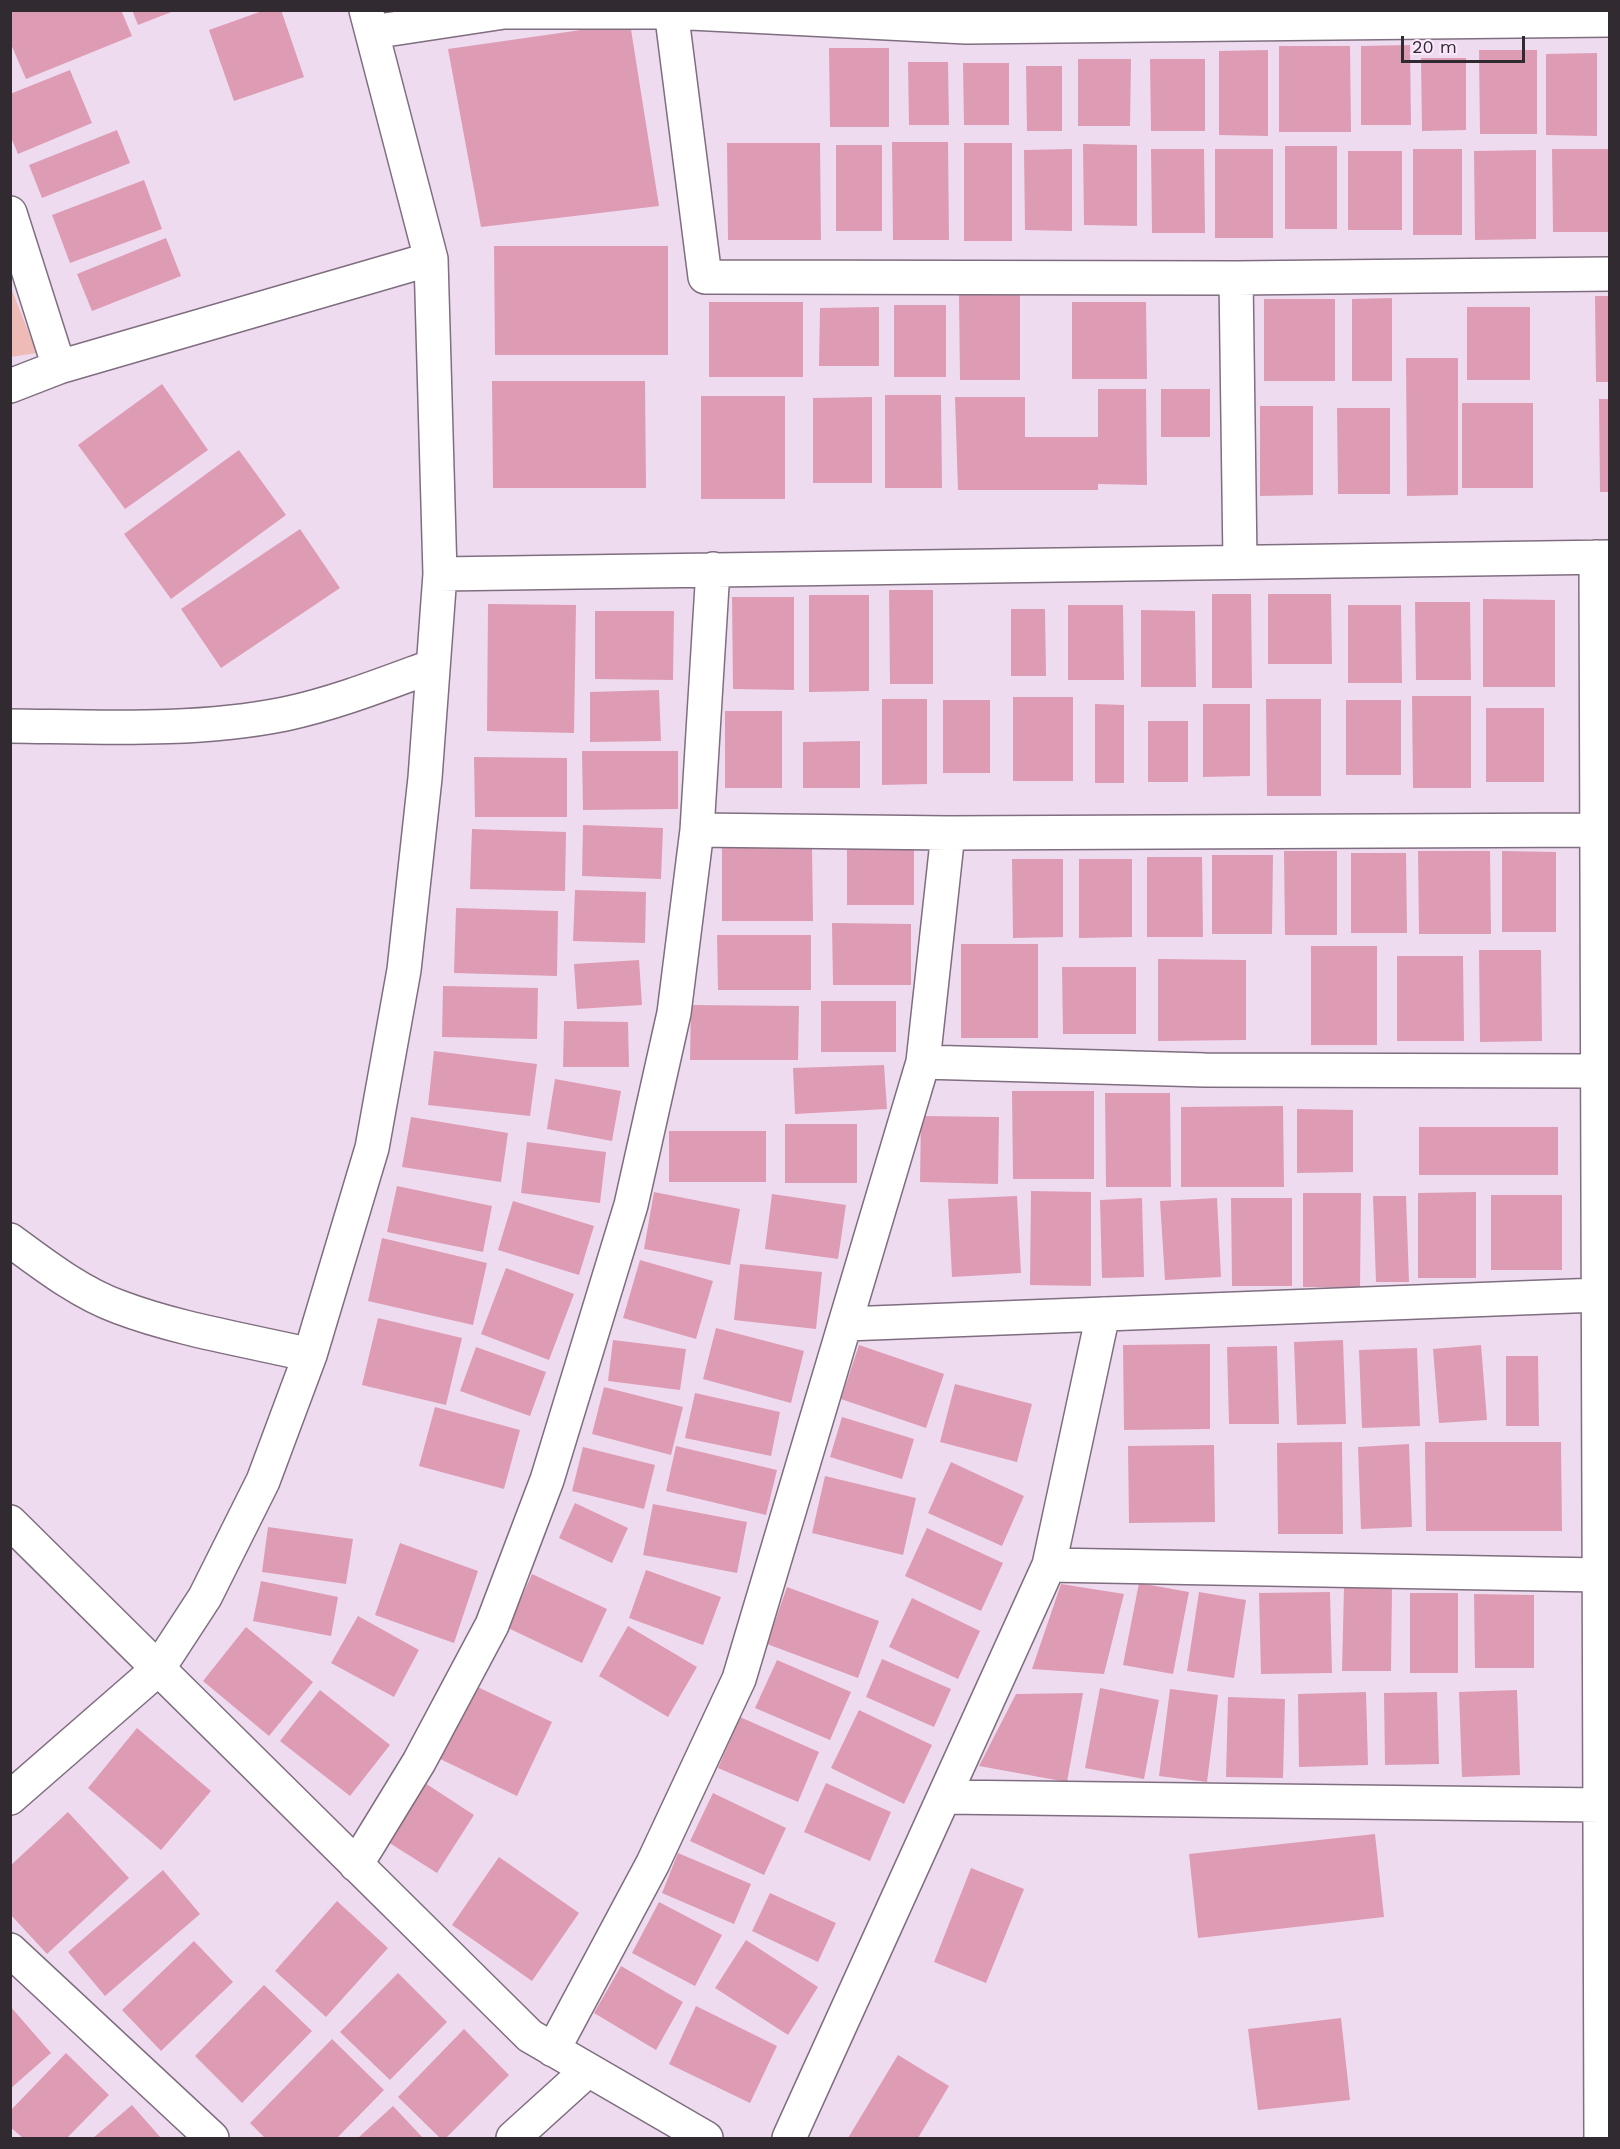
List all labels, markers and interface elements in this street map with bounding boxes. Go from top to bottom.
scale bar [1404,24,1528,62]
text: 20 m [1412,36,1457,57]

